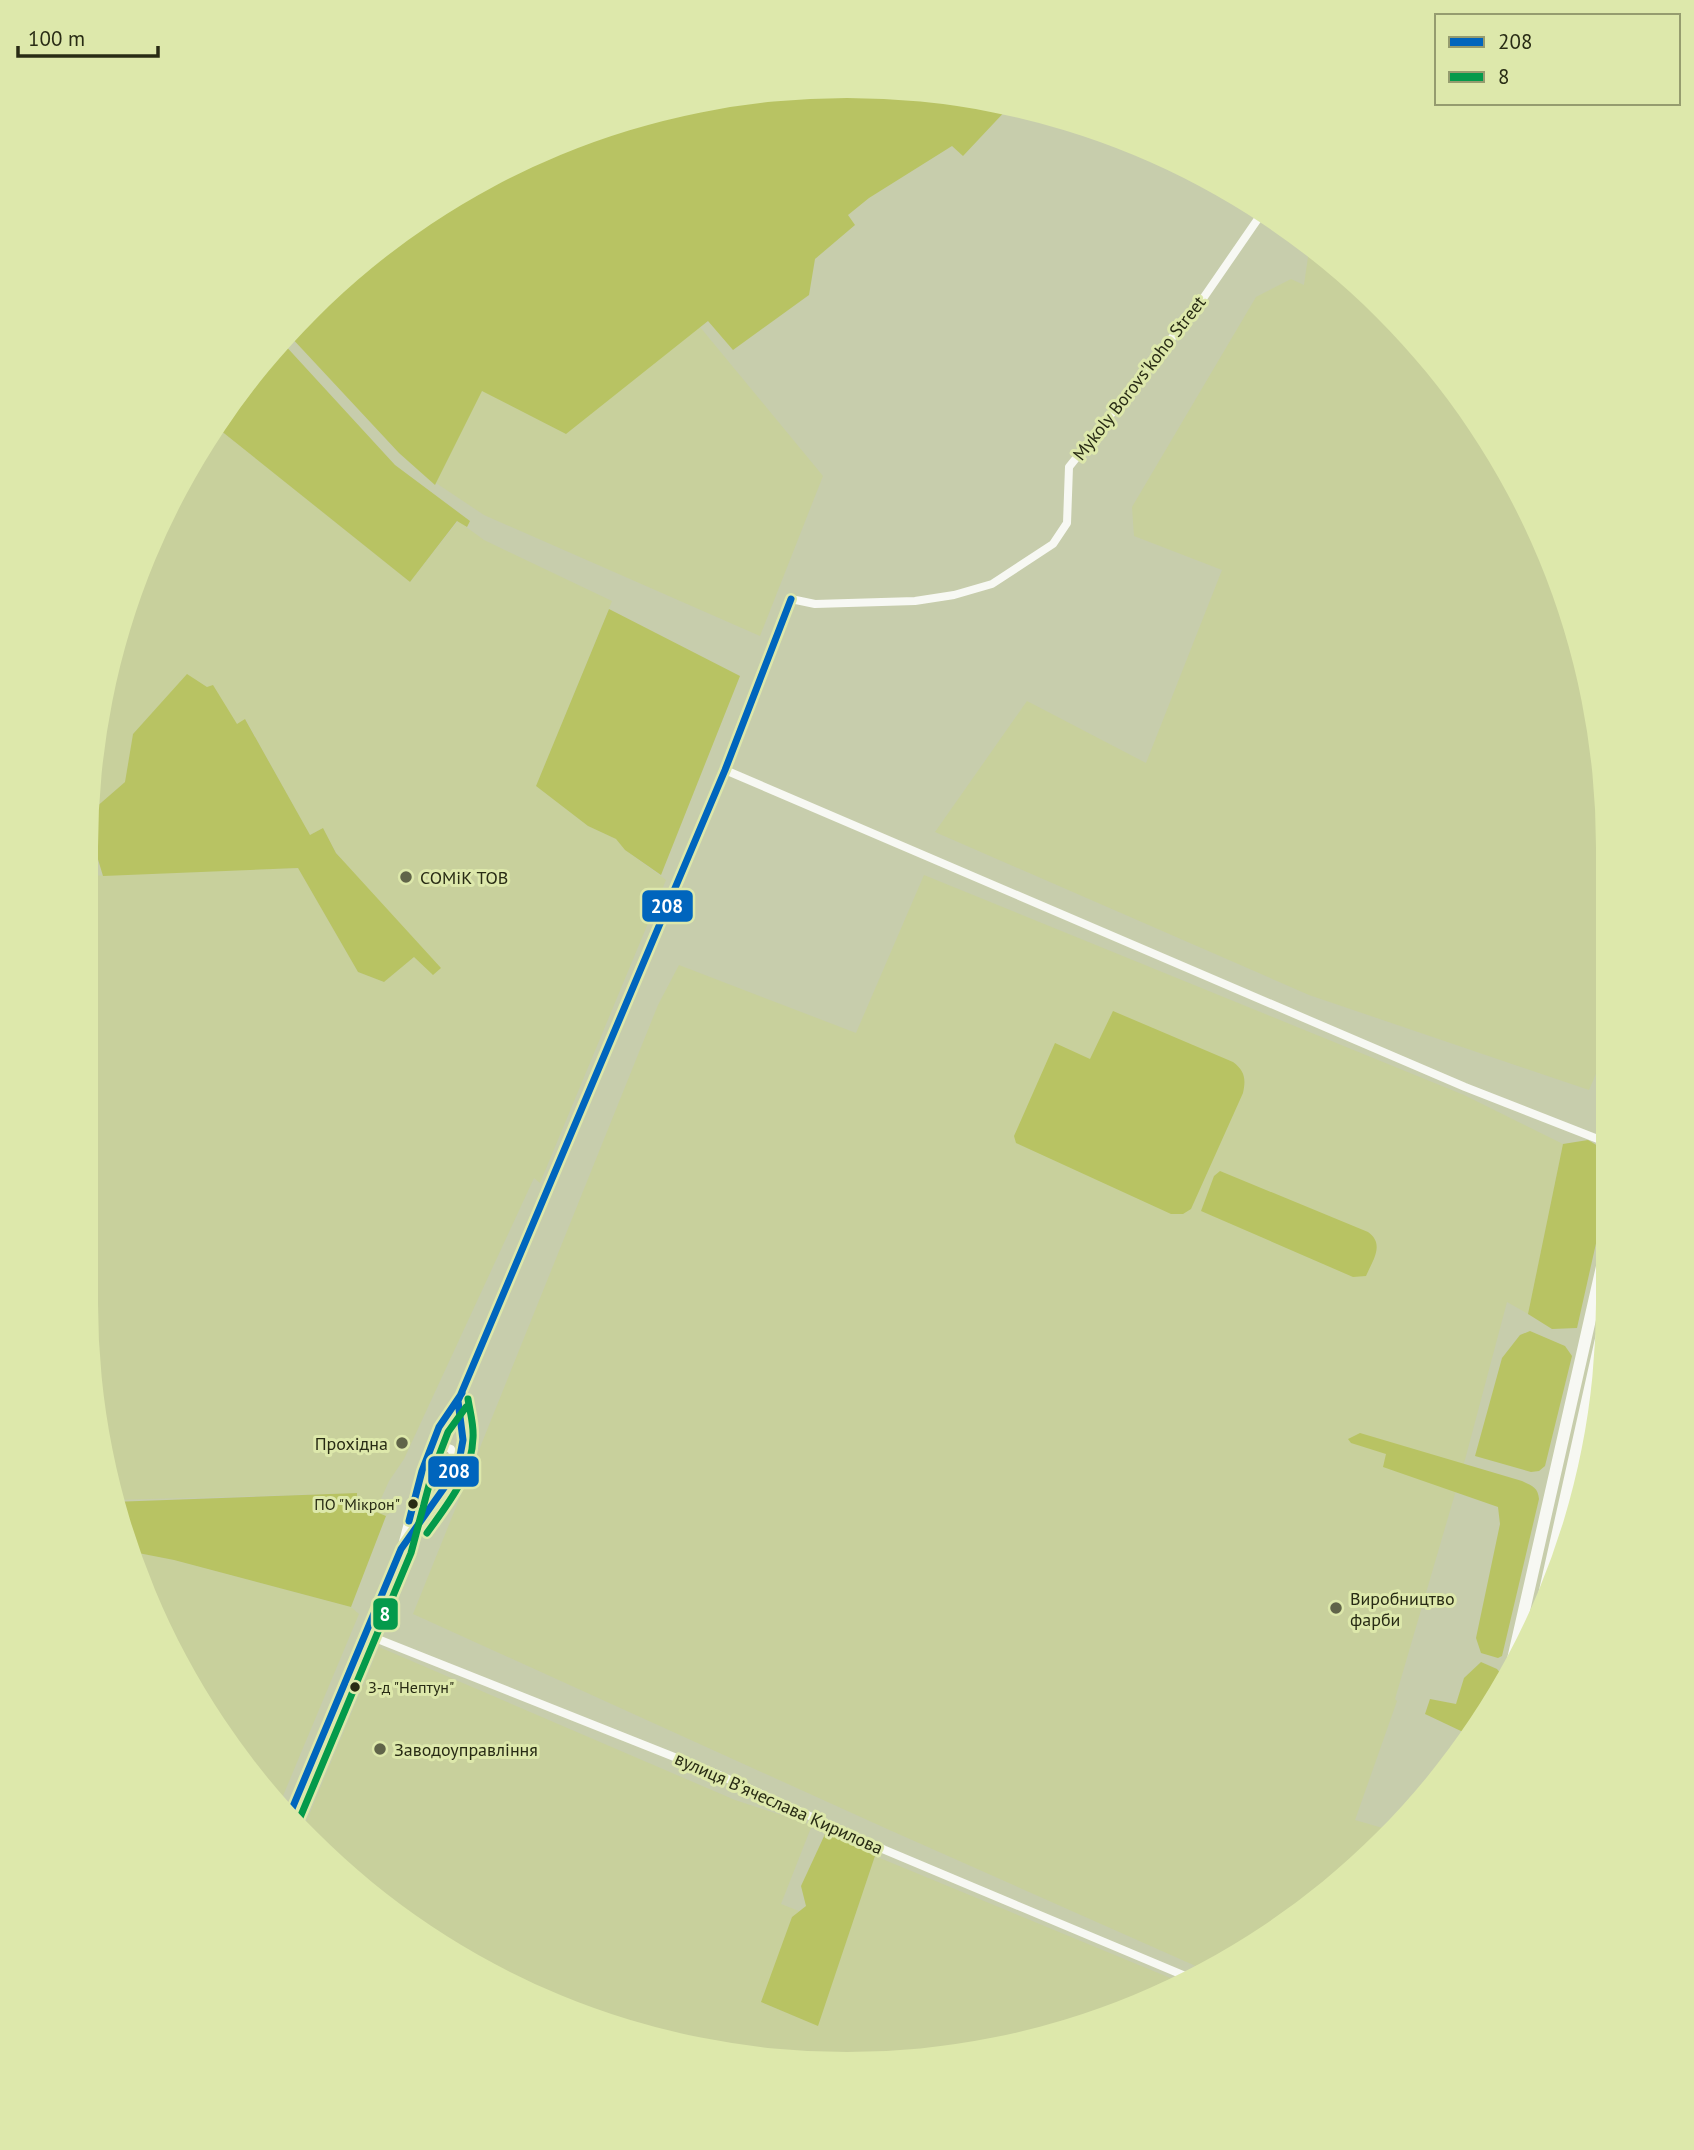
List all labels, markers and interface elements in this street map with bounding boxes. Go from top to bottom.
scale bar [18,14,158,58]
legend [1435,14,1680,105]
text: 100 m [28,25,85,52]
text: 208 [1498,28,1532,55]
text: 8 [1498,63,1509,90]
street label: Mykoly Borovs'koho Street [1068,291,1210,465]
place label: СОМіК ТОВ [420,866,508,889]
marker: СОМіК ТОВ [398,869,414,885]
line badge: 208 [641,889,694,923]
text: 208 [651,894,683,918]
place label: Прохідна [315,1432,388,1455]
marker: Прохідна [394,1435,410,1451]
line badge: 208 [427,1455,480,1488]
text: 208 [438,1459,470,1483]
place label: ПО "Мікрон" [314,1494,400,1514]
marker: ПО "Мікрон" [406,1497,420,1511]
place label: Виробництво фарби [1350,1587,1455,1631]
line badge: 8 [372,1597,399,1631]
marker: Виробництво фарби [1328,1600,1344,1616]
text: 8 [380,1602,390,1626]
place label: З-д "Нептун" [368,1677,454,1697]
marker: З-д "Нептун" [348,1680,362,1694]
place label: Заводоуправління [394,1738,538,1761]
marker: Заводоуправління [372,1741,388,1757]
street label: вулиця Вʼячеслава Кирилова [671,1747,887,1859]

